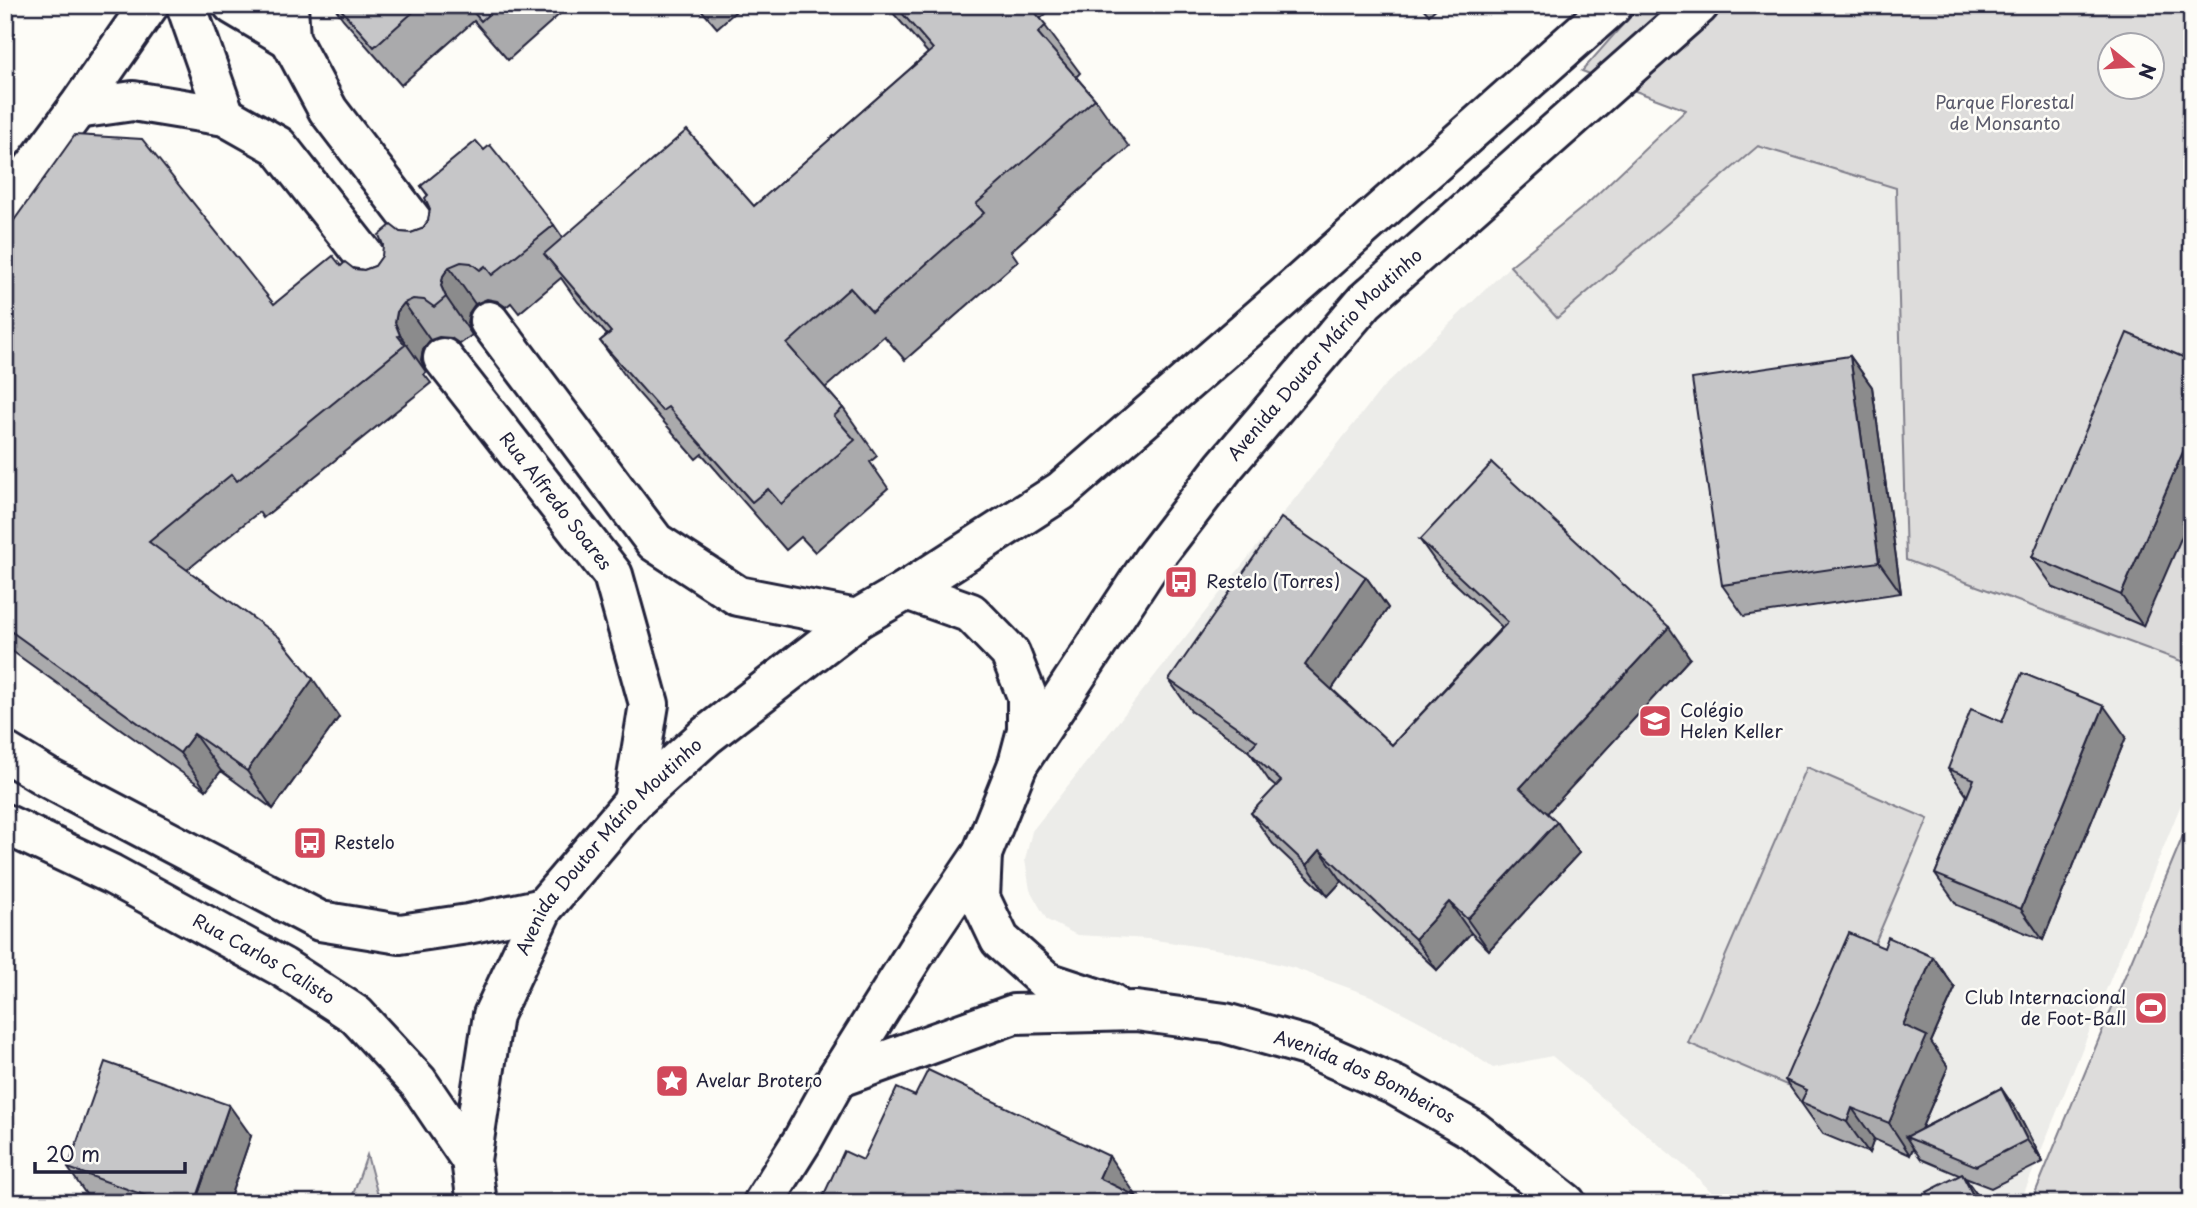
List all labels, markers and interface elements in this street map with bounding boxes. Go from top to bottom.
north arrow [2096,32,2166,102]
text: N [2132,60,2164,83]
park label: Parque Florestal de Monsanto [1935,88,2075,136]
street label: Avenida Doutor Mário Moutinho [1220,241,1428,466]
street label: Rua Alfredo Soares [494,426,619,575]
bus stop icon: Restelo (Torres) [1162,563,1200,601]
place label: Restelo (Torres) [1206,567,1340,594]
place label: Colégio Helen Keller [1680,696,1783,744]
school or university icon: Colégio Helen Keller [1636,702,1674,740]
street label: Avenida Doutor Mário Moutinho [508,731,707,959]
bus stop icon: Restelo [291,824,329,862]
place label: Restelo [334,828,395,855]
street label: Rua Carlos Calisto [188,906,341,1010]
place label: Club Internacional de Foot-Ball [1965,983,2126,1031]
sports icon: Club Internacional de Foot-Ball [2132,989,2170,1027]
street label: Avenida dos Bombeiros [1271,1023,1461,1129]
place icon: Avelar Brotero [653,1062,691,1100]
place label: Avelar Brotero [696,1066,822,1093]
scale bar [35,1131,186,1175]
text: 20 m [46,1137,100,1169]

